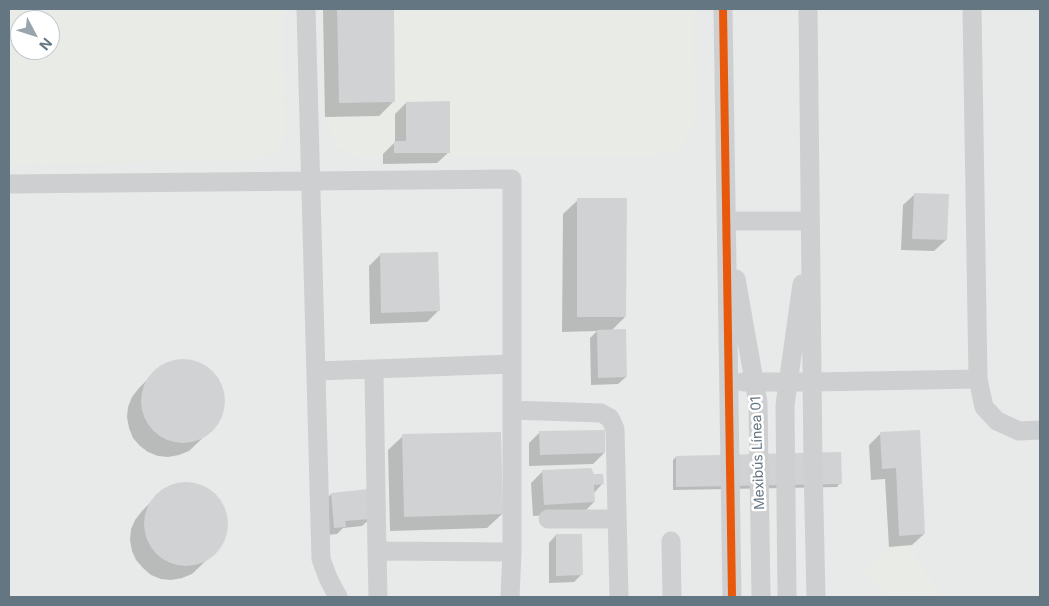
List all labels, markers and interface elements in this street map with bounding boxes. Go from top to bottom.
north arrow [10,10,60,60]
text: N [36,35,56,54]
street label: Mexibús Línea 01 [748,396,768,510]

